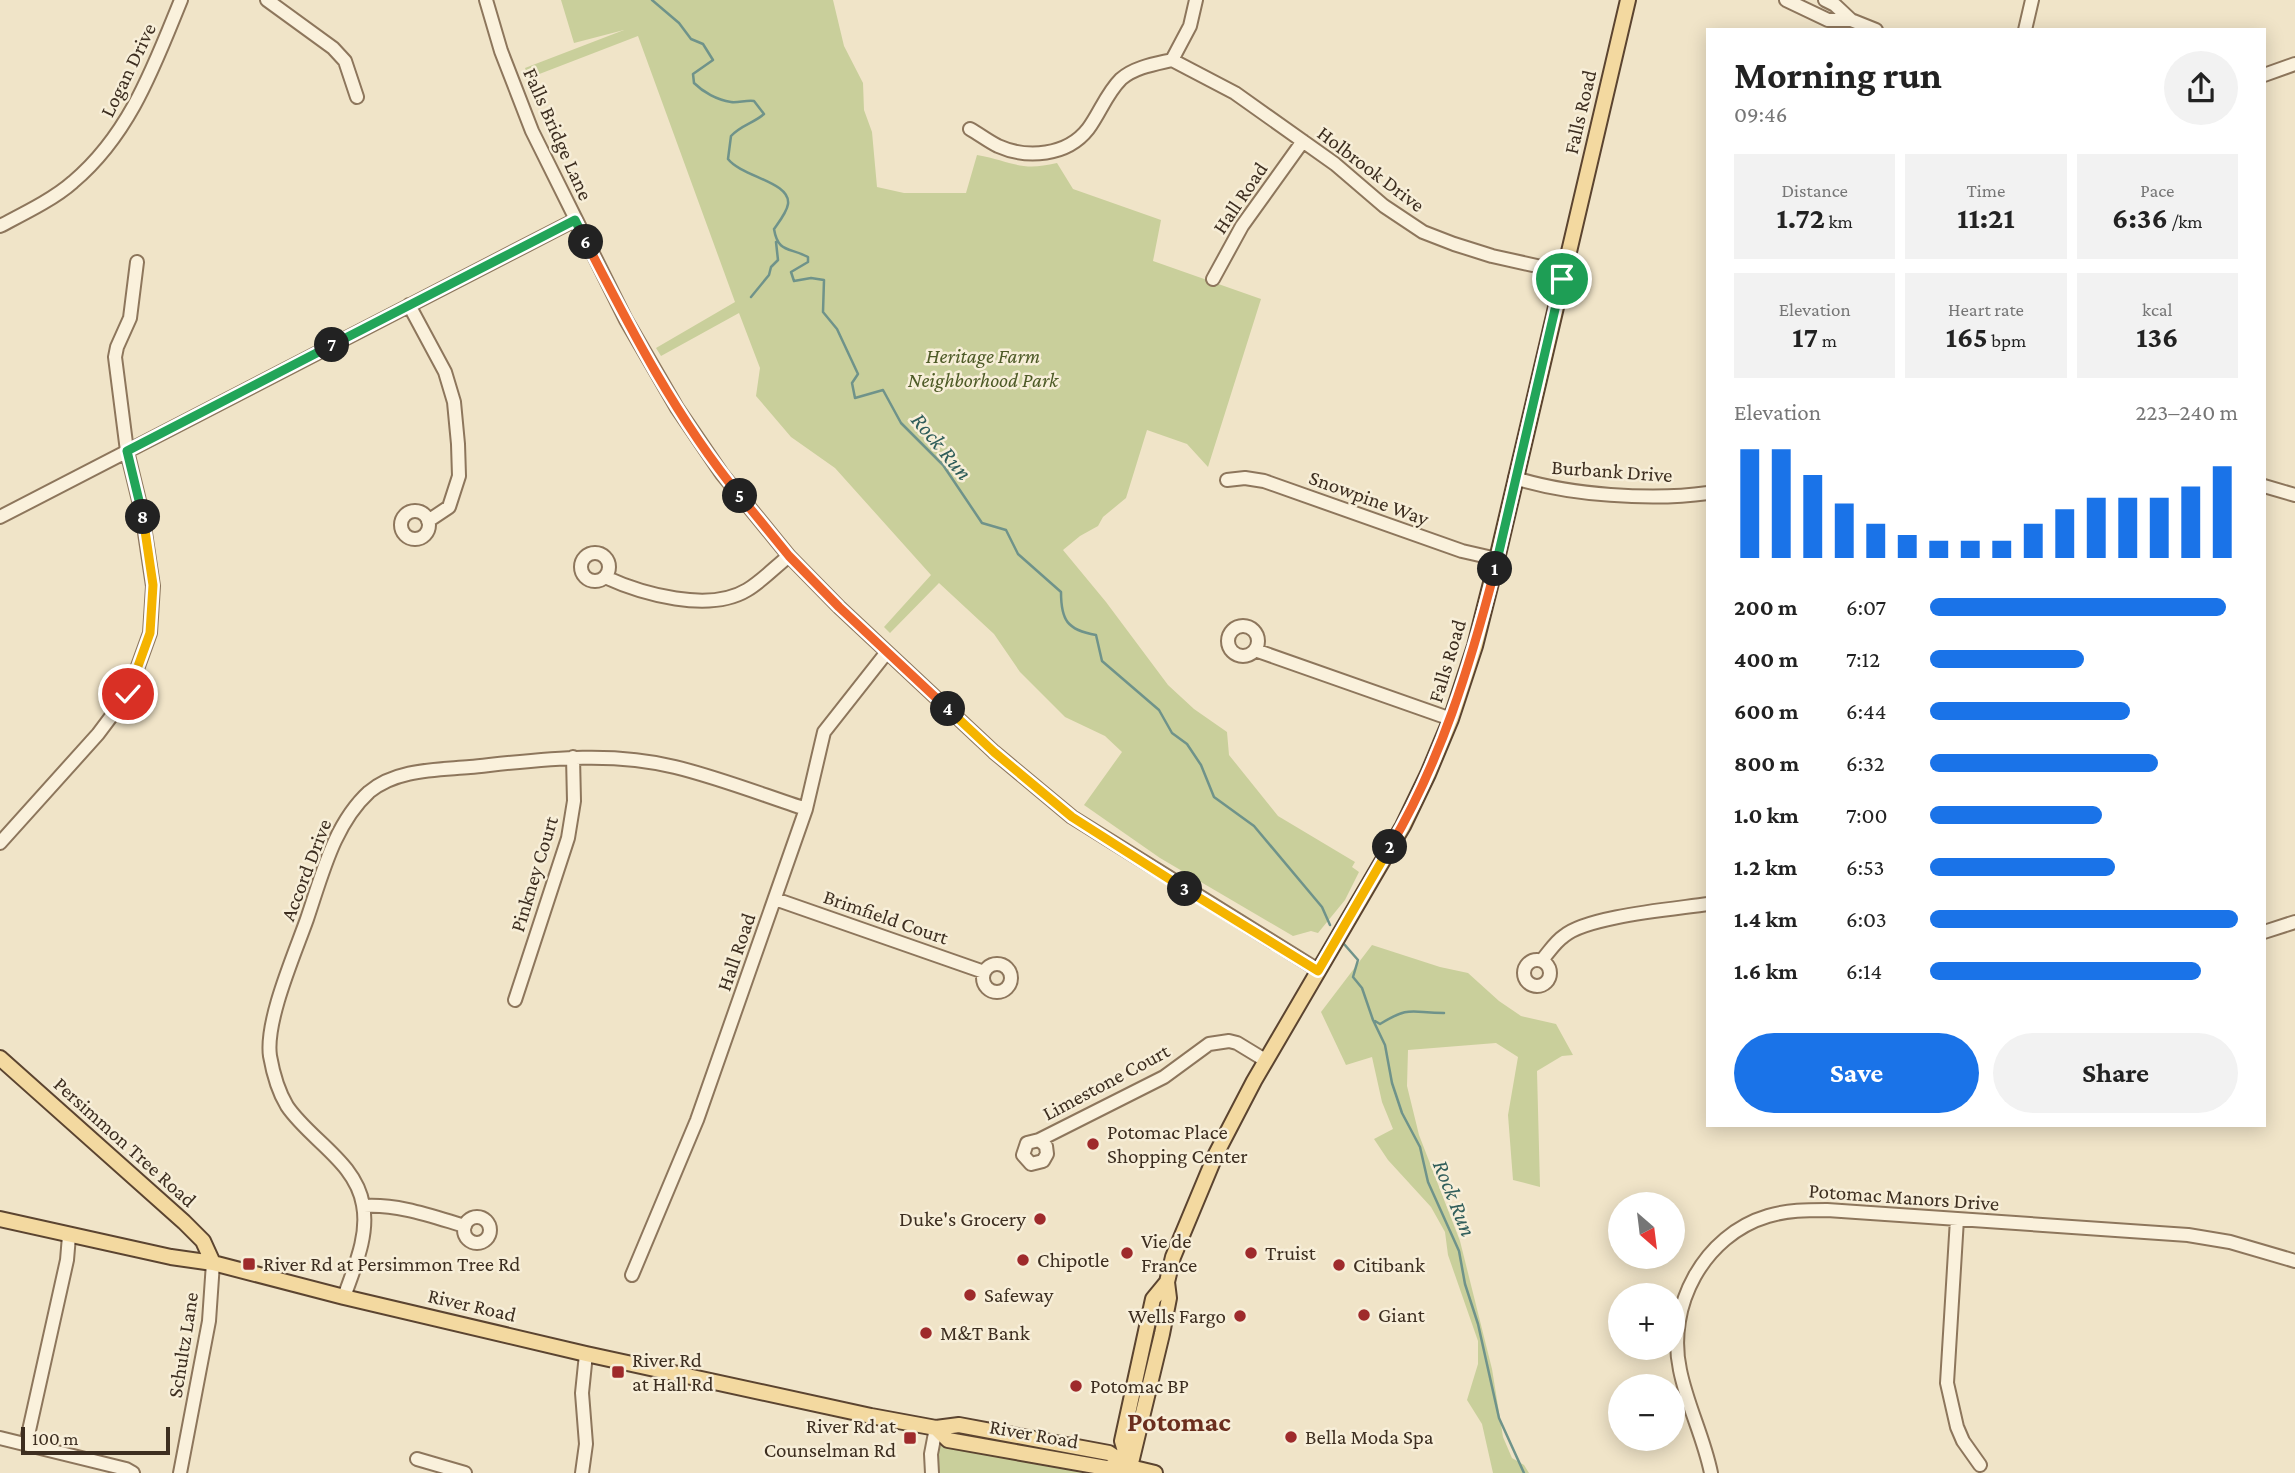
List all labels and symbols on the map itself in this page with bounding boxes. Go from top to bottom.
street label: Logan Drive [95,19,161,121]
street label: Falls Bridge Lane [518,64,598,204]
street label: Falls Road [1559,68,1601,156]
street label: Holbrook Drive [1313,121,1429,217]
street label: Hall Road [1207,158,1273,238]
pin: 6 [568,224,604,260]
pin [1532,249,1592,309]
pin: 7 [314,328,350,362]
park label: Heritage Farm Neighborhood Park [908,344,1059,392]
water label: Rock Run [906,407,978,485]
street label: Burbank Drive [1551,455,1673,487]
street label: Snowpine Way [1306,465,1432,531]
pin: 5 [722,478,758,514]
pin: 8 [125,500,160,534]
pin: 1 [1478,552,1512,586]
street label: Falls Road [1423,617,1471,705]
pin [98,664,158,724]
pin: 4 [930,692,965,726]
street label: Pinkney Court [505,812,563,935]
street label: Accord Drive [276,816,336,924]
pin: 2 [1372,830,1408,864]
pin: 3 [1168,872,1202,906]
street label: Brimfield Court [820,884,953,950]
street label: Hall Road [711,910,761,994]
street label: Limestone Court [1038,1038,1174,1126]
street label: Persimmon Tree Road [49,1072,201,1212]
place label: Potomac Place Shopping Center [1107,1120,1248,1168]
marker: Potomac Place Shopping Center [1085,1136,1101,1152]
water label: Rock Run [1428,1156,1482,1240]
street label: Potomac Manors Drive [1808,1178,2000,1216]
north arrow [1608,1192,1685,1269]
place label: Duke's Grocery [899,1207,1026,1231]
marker: Duke's Grocery [1032,1211,1048,1227]
place label: Vie de France [1141,1229,1197,1277]
place label: Truist [1265,1241,1317,1265]
marker: Vie de France [1119,1245,1135,1261]
marker: Truist [1243,1245,1259,1261]
place label: Chipotle [1037,1248,1109,1272]
place label: River Rd at Persimmon Tree Rd [263,1252,520,1276]
marker: Chipotle [1015,1252,1031,1268]
place label: Citibank [1353,1253,1425,1277]
marker: River Rd at Persimmon Tree Rd [241,1256,257,1272]
marker: Citibank [1331,1257,1347,1273]
street label: River Road [426,1283,518,1327]
place label: Safeway [984,1283,1054,1307]
marker: Safeway [962,1287,978,1303]
street label: Schultz Lane [163,1290,203,1400]
place label: Giant [1378,1303,1426,1327]
place label: Wells Fargo [1128,1304,1226,1328]
marker: Giant [1356,1307,1372,1323]
marker: Wells Fargo [1232,1308,1248,1324]
place label: M&T Bank [940,1321,1030,1345]
marker: M&T Bank [918,1325,934,1341]
place label: River Rd at Hall Rd [632,1348,714,1396]
marker: River Rd at Hall Rd [610,1364,626,1380]
place label: Potomac BP [1090,1374,1189,1398]
marker: Potomac BP [1068,1378,1084,1394]
district label: Potomac [1127,1406,1231,1437]
place label: River Rd at Counselman Rd [764,1414,897,1462]
street label: River Road [988,1414,1080,1454]
scale bar [21,1424,170,1456]
place label: Bella Moda Spa [1305,1425,1434,1449]
marker: Bella Moda Spa [1283,1429,1299,1445]
marker: River Rd at Counselman Rd [902,1430,918,1446]

